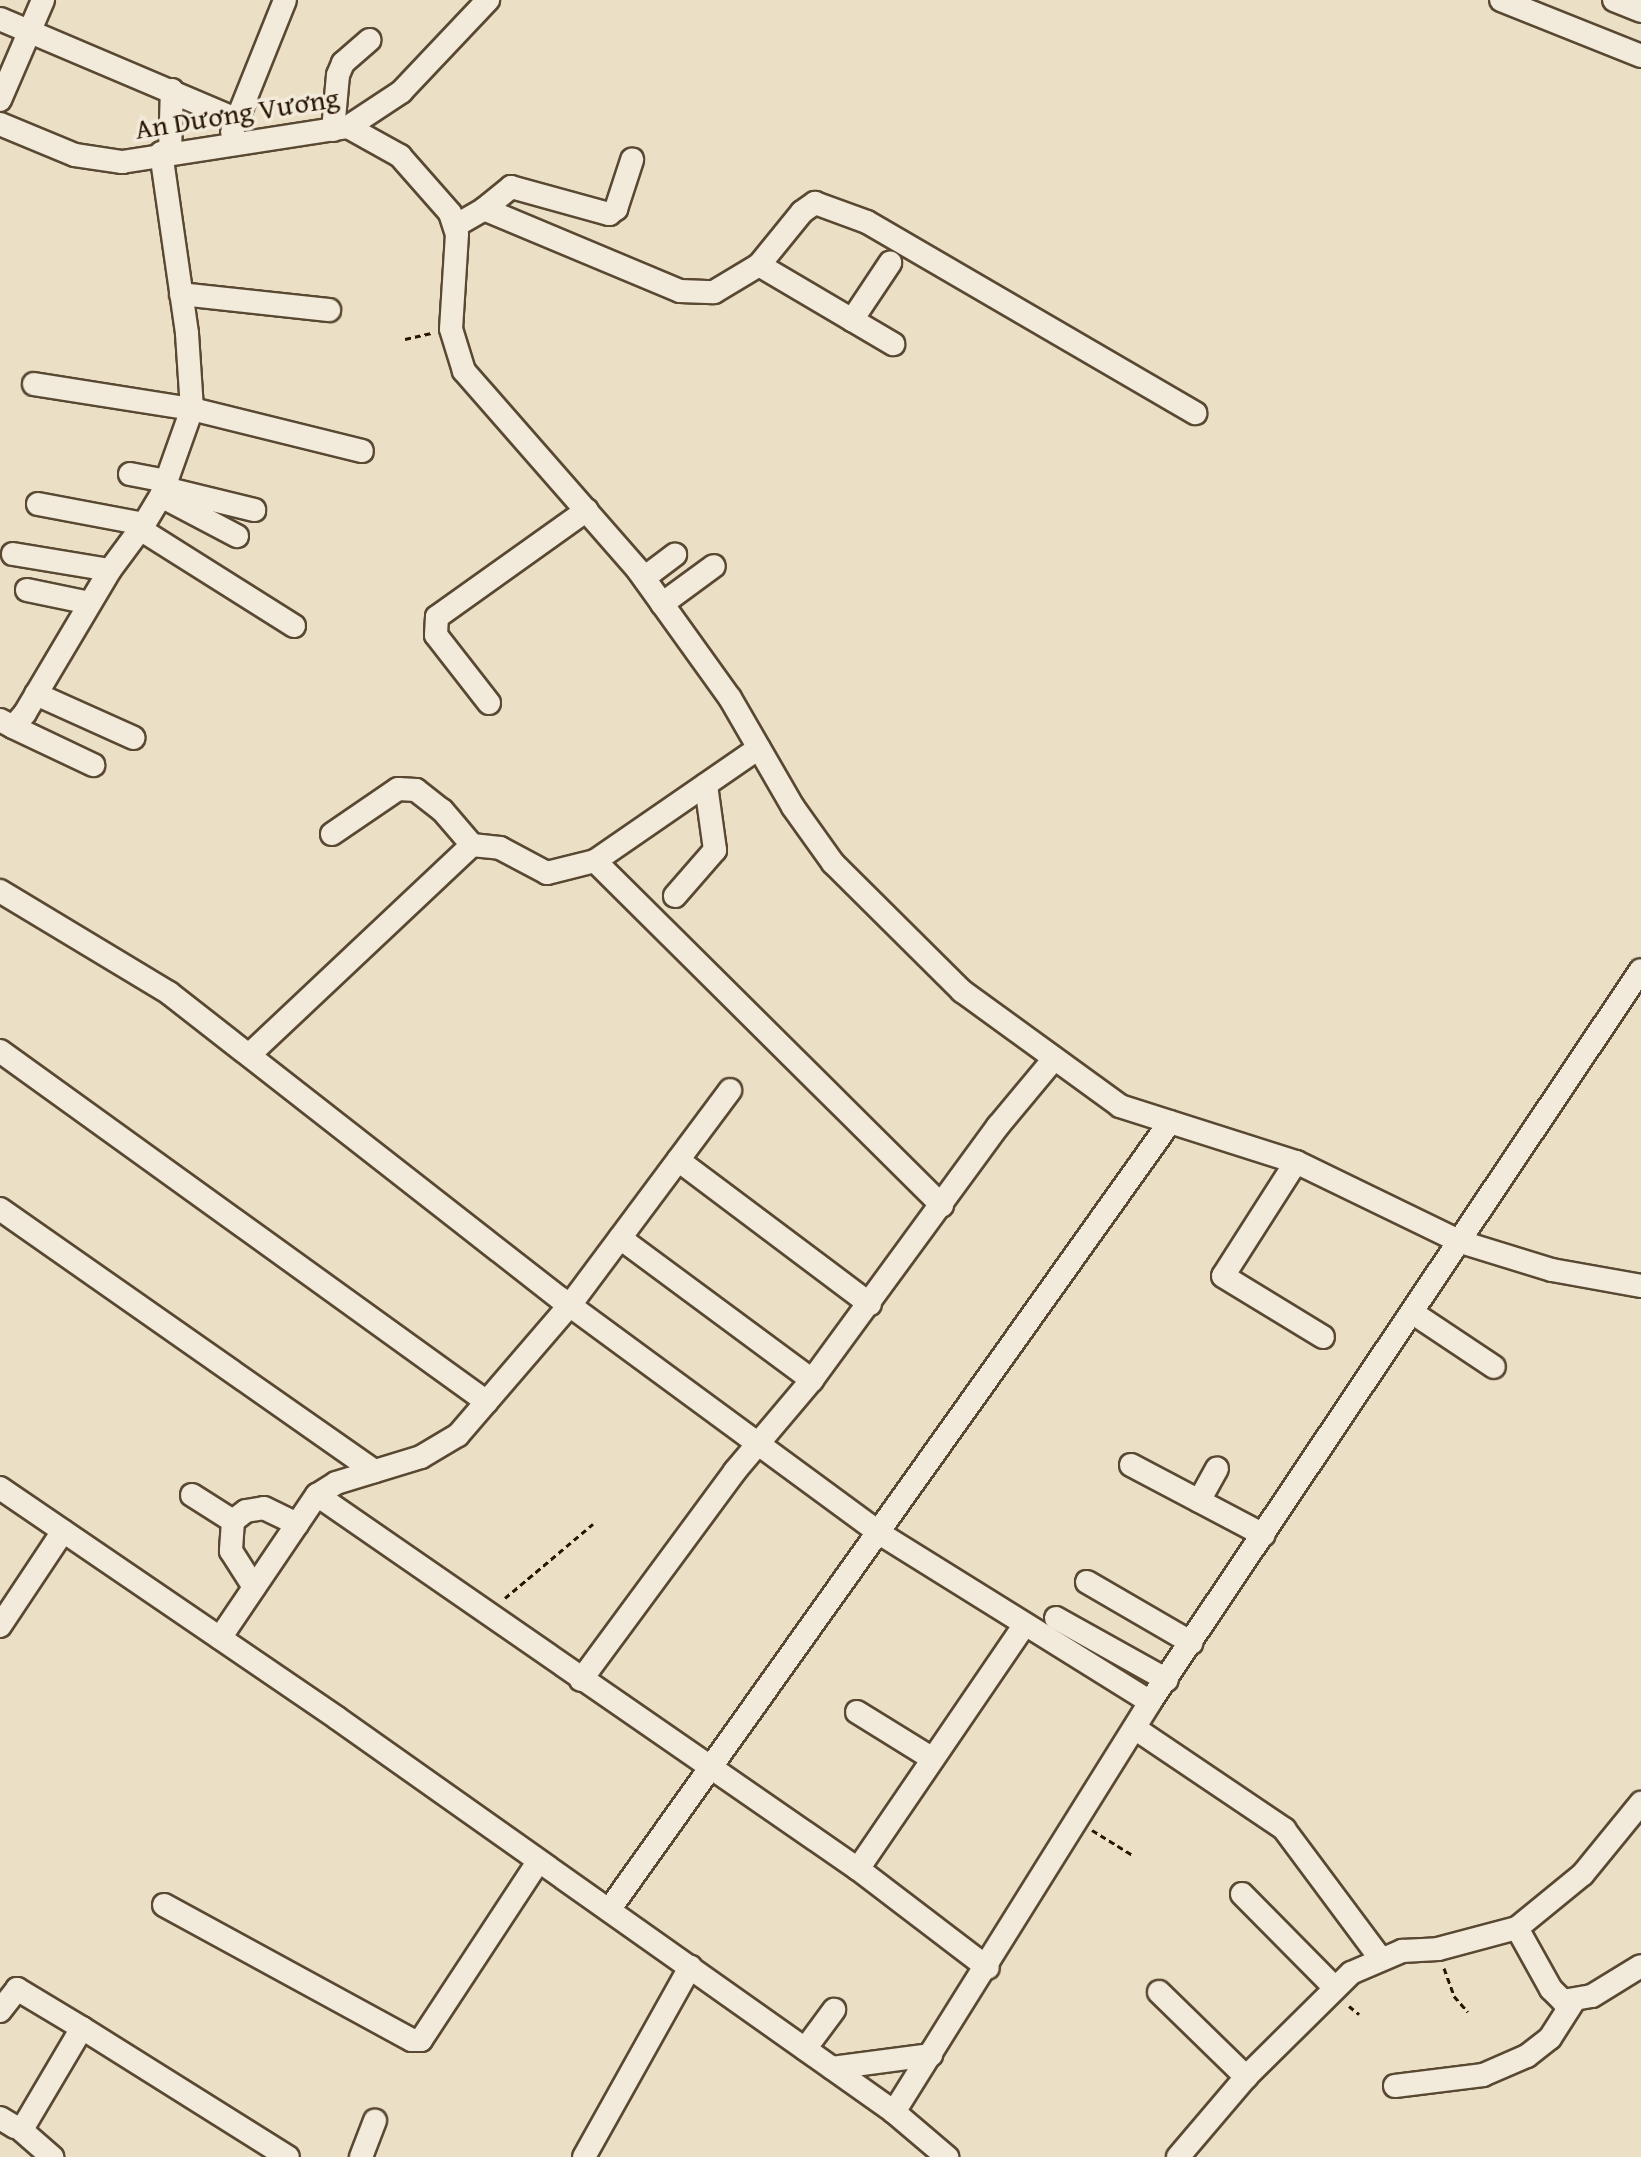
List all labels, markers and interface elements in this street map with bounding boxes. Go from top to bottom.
street label: An Dương Vương [133,80,341,146]

